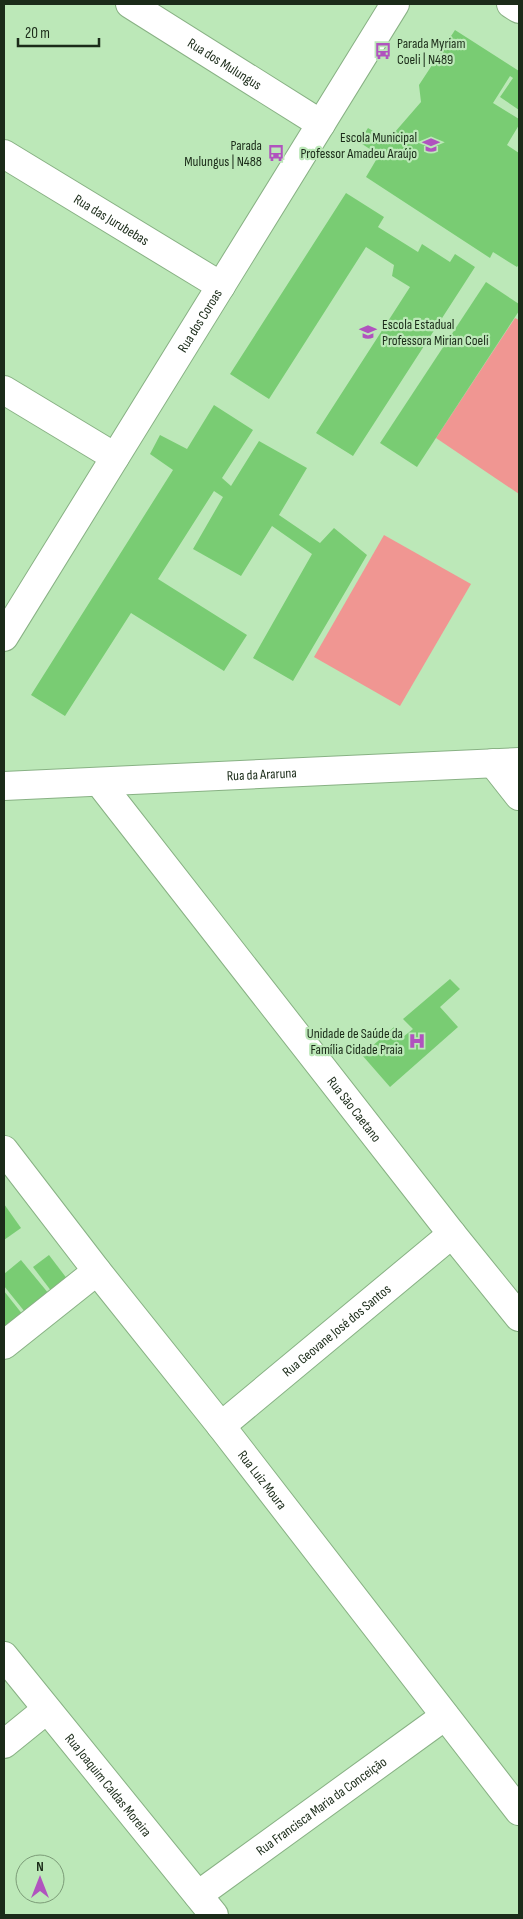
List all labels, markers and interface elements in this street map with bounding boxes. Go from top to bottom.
scale bar [18,15,99,47]
text: 20 m [25,24,50,43]
street label: Rua dos Mulungus [185,34,265,93]
place label: Parada Myriam Coeli | N489 [397,35,465,68]
bus stop icon: Parada Myriam Coeli | N489 [373,41,393,61]
place label: Escola Municipal Professor Amadeu Araújo [300,129,417,162]
school or university icon: Escola Municipal Professor Amadeu Araújo [421,135,441,155]
place label: Parada Mulungus | N488 [184,137,262,170]
bus stop icon: Parada Mulungus | N488 [266,143,286,163]
street label: Rua das Jurubebas [71,190,152,249]
street label: Rua dos Coroas [174,286,225,355]
place label: Escola Estadual Professora Mirian Coeli [382,316,489,349]
school or university icon: Escola Estadual Professora Mirian Coeli [358,322,378,342]
street label: Rua da Araruna [226,764,297,784]
place label: Unidade de Saúde da Família Cidade Praia [307,1025,403,1058]
hospital icon: Unidade de Saúde da Família Cidade Praia [407,1031,427,1051]
street label: Rua São Caetano [324,1073,385,1145]
street label: Rua Geovane José dos Santos [279,1280,394,1380]
street label: Rua Luiz Moura [234,1447,291,1513]
street label: Rua Joaquim Caldas Moreira [62,1730,155,1840]
street label: Rua Francisca Maria da Conceição [252,1753,390,1859]
north arrow [15,1854,65,1904]
text: N [36,1858,44,1875]

